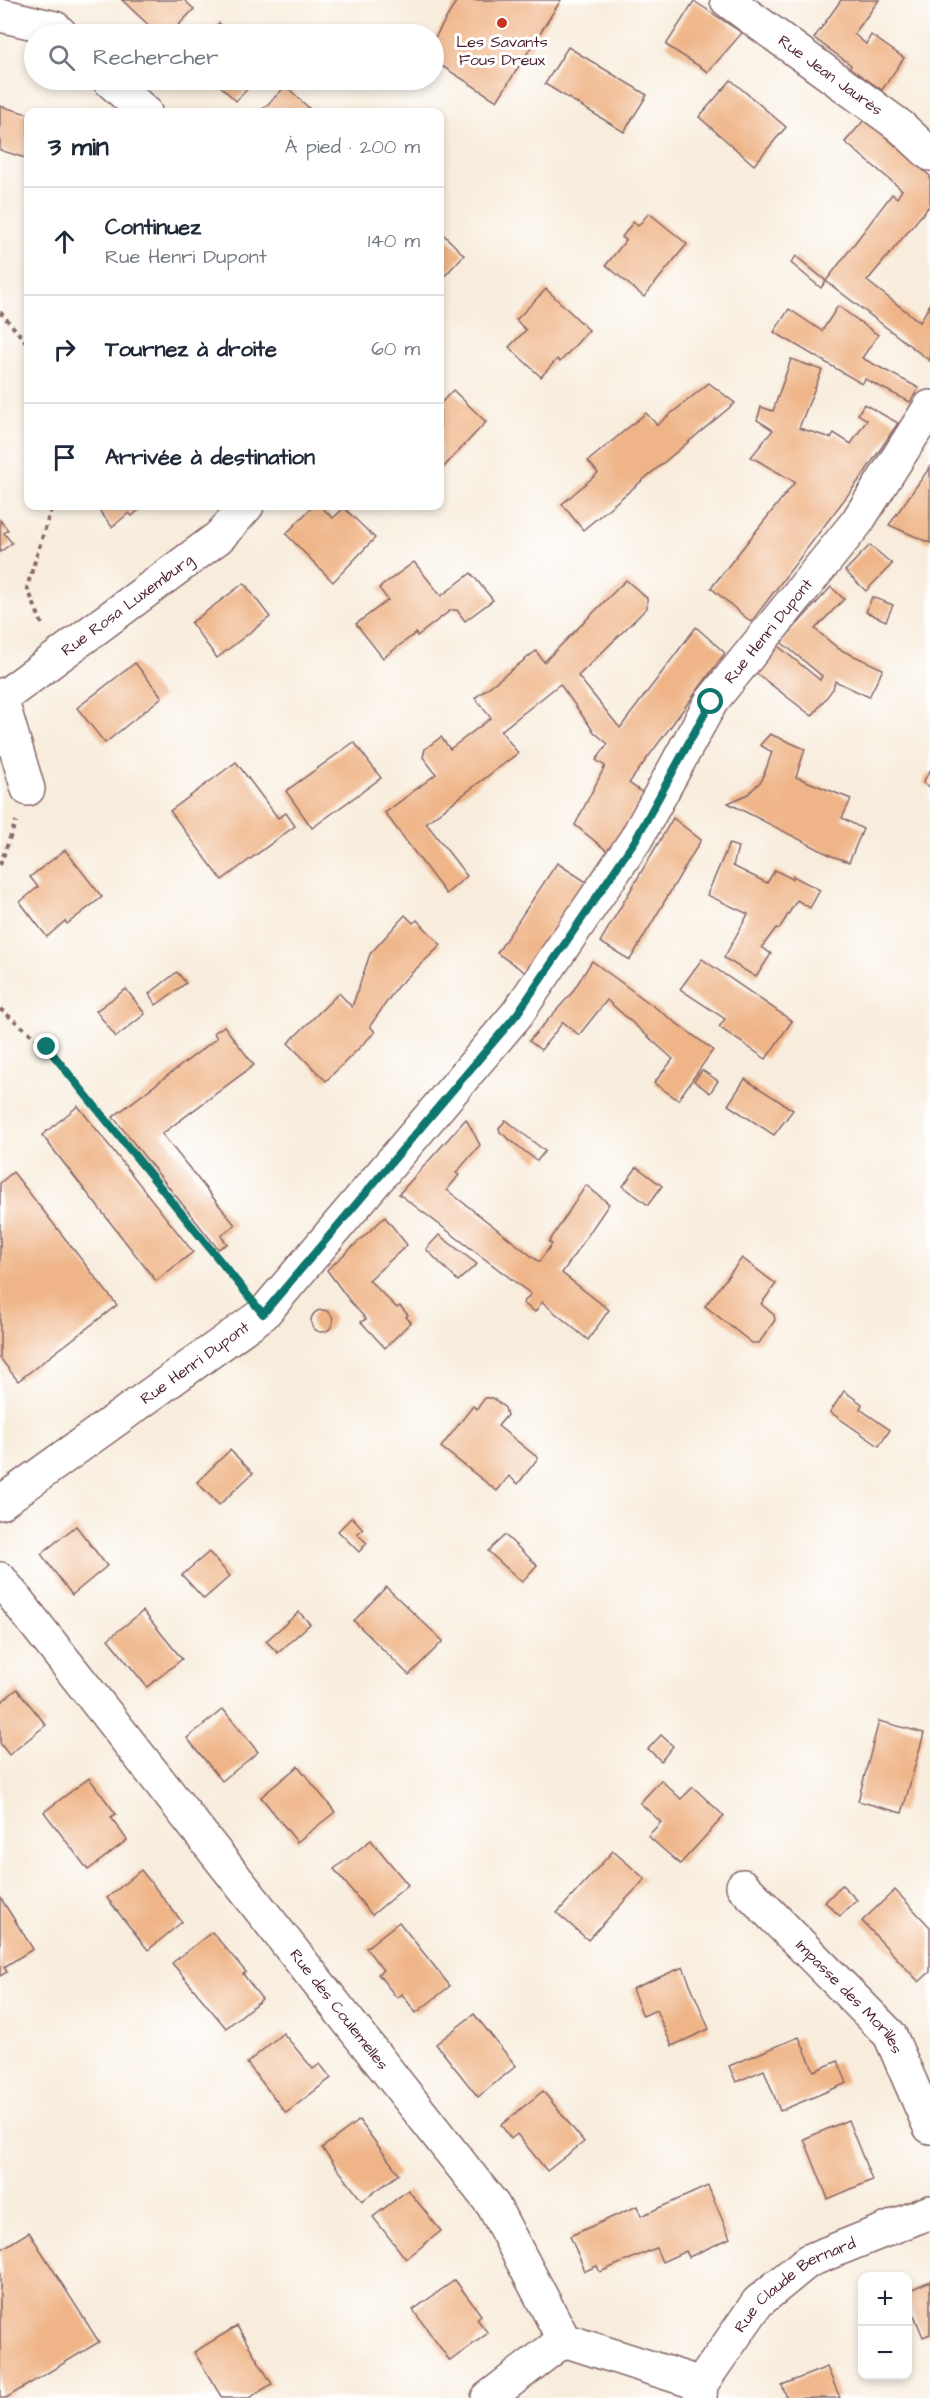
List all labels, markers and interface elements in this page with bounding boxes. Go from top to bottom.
marker: Les Savants Fous Dreux [495,16,509,30]
search box [24,24,444,90]
street label: Rue Jean Jaurès [774,30,887,121]
place label: Les Savants Fous Dreux [456,31,548,71]
icon: search [45,41,78,74]
text: Rechercher [93,42,218,73]
text: 3 min [48,129,109,165]
text: À pied · 200 m [285,133,420,161]
text: Continuez [105,212,201,243]
icon: ahead [48,225,81,258]
text: 140 m [368,227,420,255]
text: Rue Henri Dupont [105,243,267,271]
icon: right [48,333,81,366]
text: Tournez à droite [105,334,277,365]
text: 60 m [371,335,420,363]
icon: arrive [48,441,81,474]
text: Arrivée à destination [105,442,315,473]
street label: Rue Rosa Luxemburg [57,549,199,661]
street label: Rue Henri Dupont [719,574,818,688]
route start [697,688,723,714]
route end [33,1033,59,1059]
street label: Rue Henri Dupont [136,1316,254,1410]
street label: Impasse des Morilles [791,1935,908,2057]
street label: Rue des Coulemelles [285,1944,394,2075]
street label: Rue Claude Bernard [729,2232,859,2337]
map controls [858,2272,912,2380]
button: + [858,2272,912,2326]
button: − [858,2326,912,2380]

